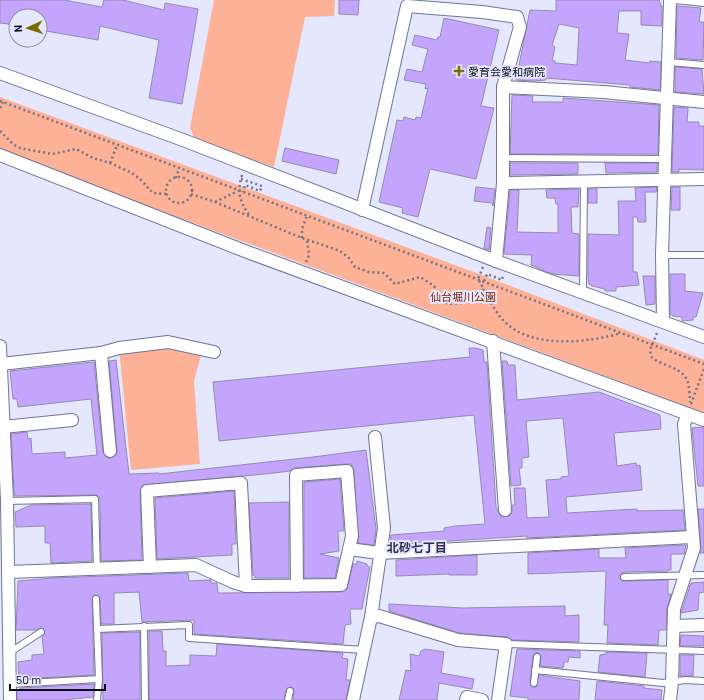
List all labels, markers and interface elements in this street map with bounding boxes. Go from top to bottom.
north arrow [8,8,48,48]
text: N [11,25,24,33]
marker: 愛育会愛和病院 [453,65,465,77]
place label: 愛育会愛和病院 [468,65,545,78]
park label: 仙台堀川公園 [430,290,496,303]
district label: 北砂七丁目 [387,540,447,554]
scale bar [10,666,105,692]
text: 50 m [16,672,41,686]

